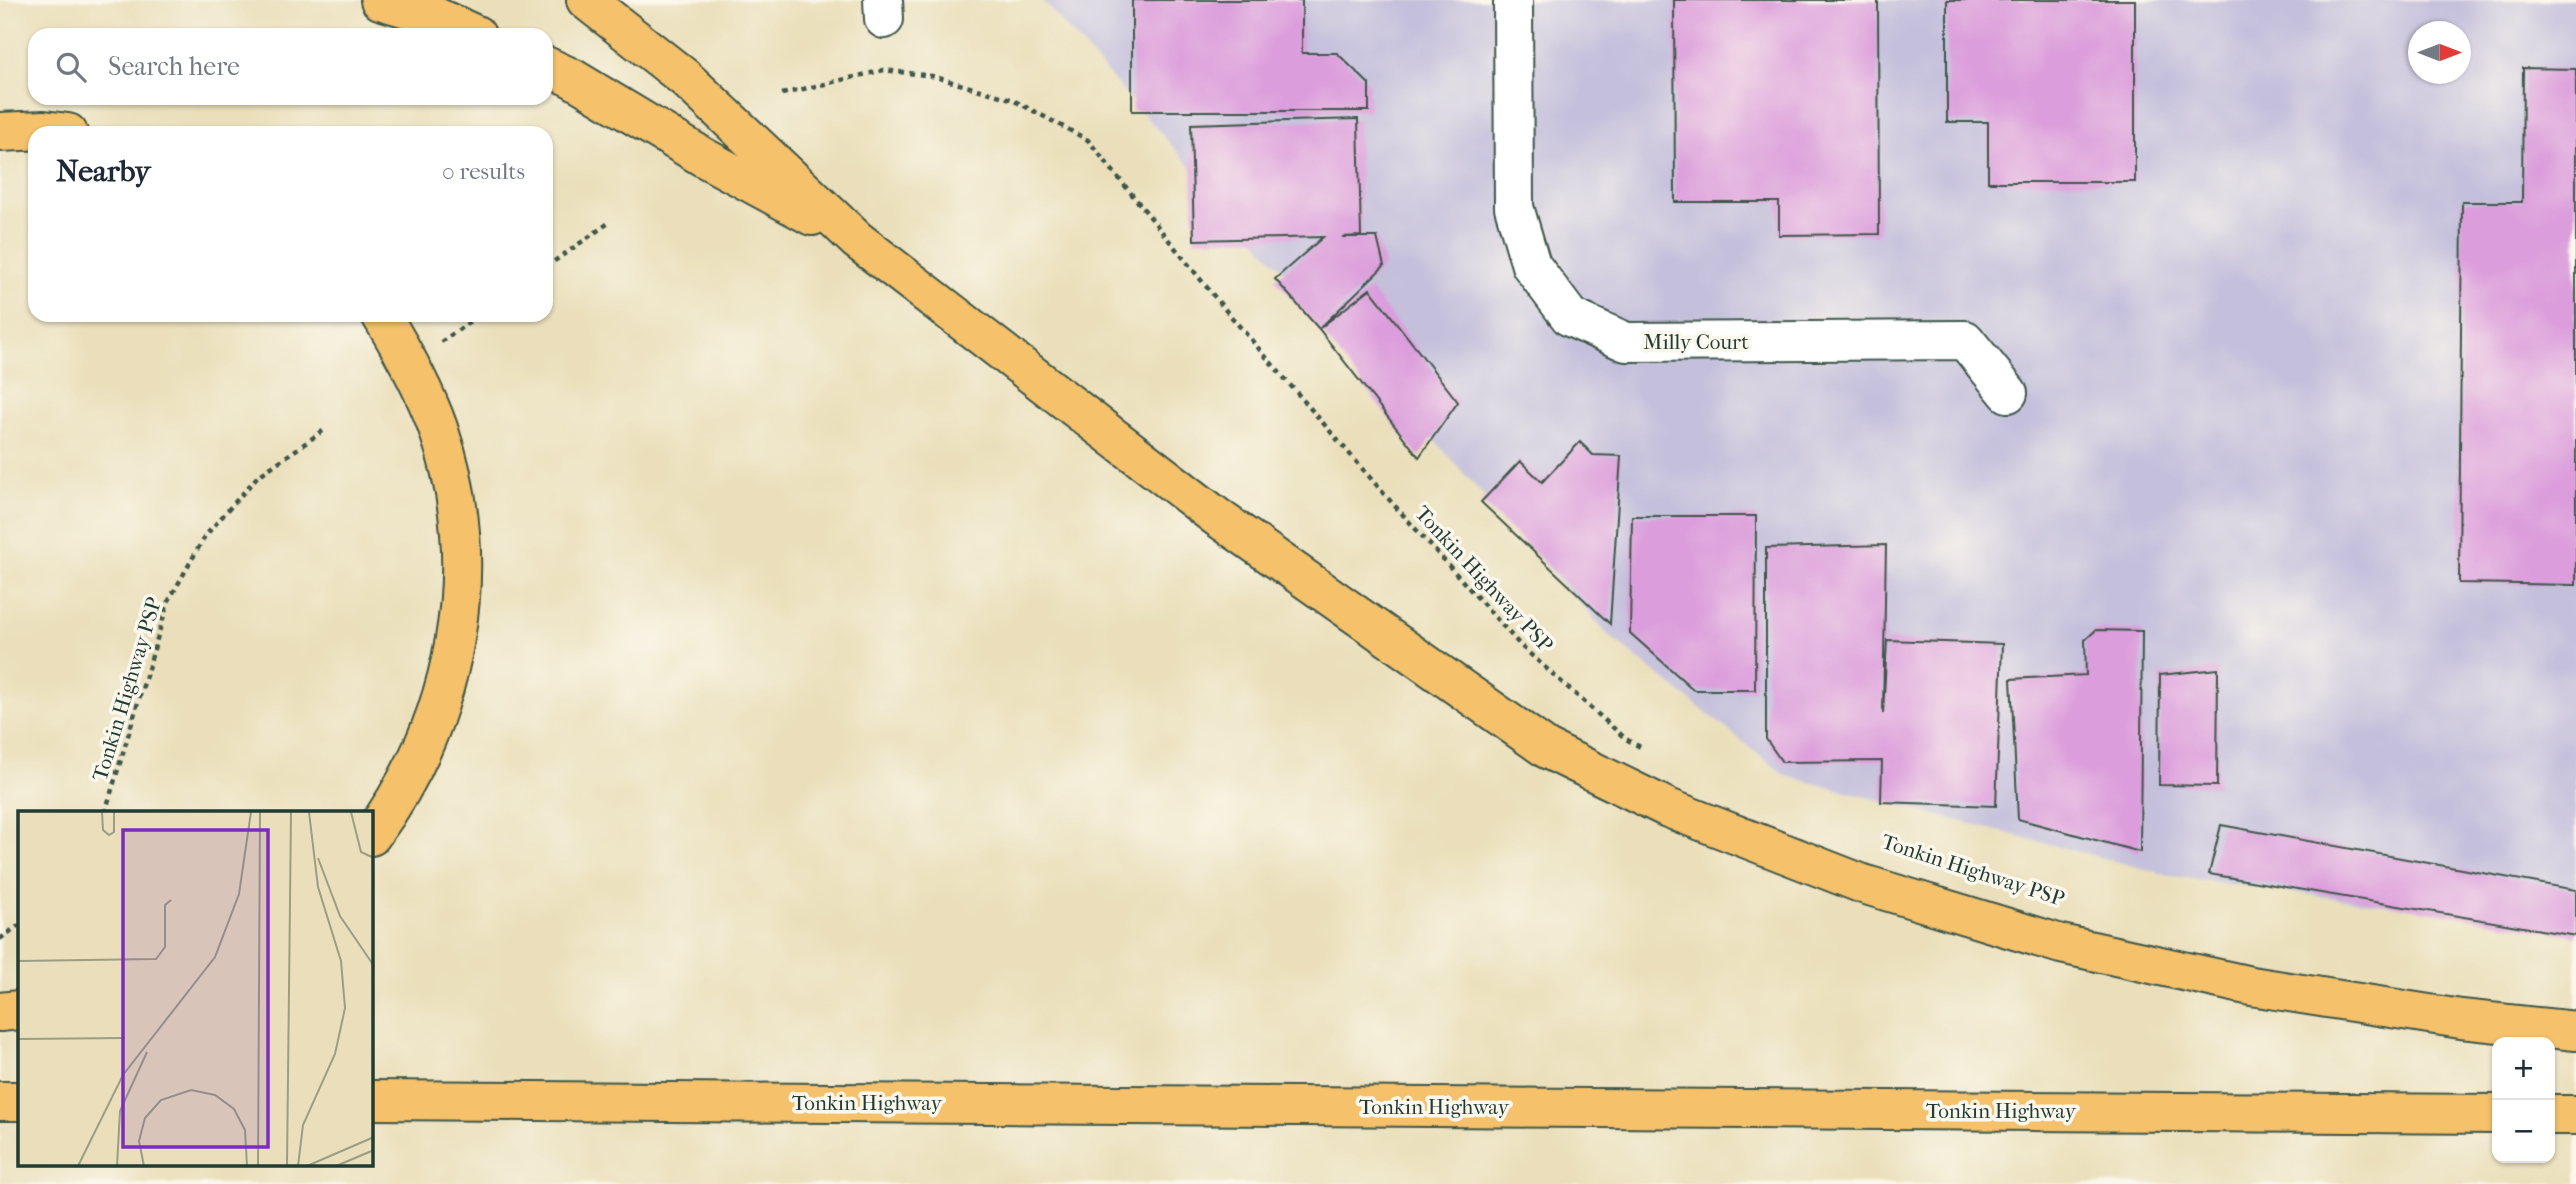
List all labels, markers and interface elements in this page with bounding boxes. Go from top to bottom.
north arrow [2408,21,2471,84]
search box [28,28,553,105]
icon: search [52,48,90,86]
text: Search here [108,51,240,82]
text: Nearby [56,154,151,189]
text: 0 results [442,158,525,185]
street label: Milly Court [1643,330,1749,354]
street label: Tonkin Highway PSP [1410,501,1558,657]
street label: Tonkin Highway PSP [88,594,166,784]
inset map [18,811,373,1166]
street label: Tonkin Highway PSP [1879,829,2068,911]
map controls [2492,1037,2555,1163]
button: + [2492,1037,2555,1100]
street label: Tonkin Highway [792,1091,943,1115]
street label: Tonkin Highway [1359,1095,1510,1119]
street label: Tonkin Highway [1926,1099,2077,1123]
button: − [2492,1100,2555,1163]

